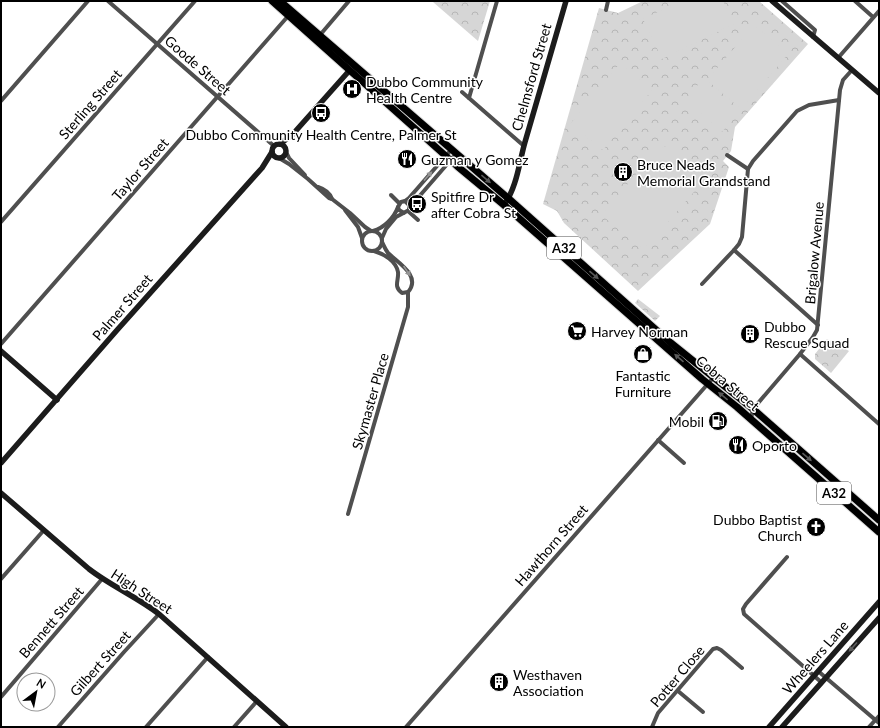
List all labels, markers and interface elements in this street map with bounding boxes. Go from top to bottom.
street label: Chelmsford Street [508,21,554,133]
street label: Goode Street [162,32,234,98]
street label: Sterling Street [55,66,125,142]
place label: Dubbo Community Health Centre [366,73,484,106]
hospital icon: Dubbo Community Health Centre [341,78,363,100]
bus stop icon: Dubbo Community Health Centre, Palmer St [310,102,332,124]
place label: Dubbo Community Health Centre, Palmer St [185,126,457,143]
street label: Taylor Street [108,134,172,204]
restaurant icon: Guzman y Gomez [396,148,418,170]
place label: Guzman y Gomez [421,151,529,168]
place label: Bruce Neads Memorial Grandstand [637,156,770,189]
building icon: Bruce Neads Memorial Grandstand [612,161,634,183]
one-way arrow [424,171,433,181]
one-way arrow [481,175,491,184]
place label: Spitfire Dr after Cobra St [431,188,516,221]
bus stop icon: Spitfire Dr after Cobra St [406,193,428,215]
street label: Brigalow Avenue [801,201,827,305]
road number: A32 [547,237,581,259]
one-way arrow [403,266,411,276]
street label: Palmer Street [88,270,156,344]
one-way arrow [588,270,599,279]
place label: Dubbo Rescue Squad [764,318,849,351]
supermarket icon: Harvey Norman [566,320,588,342]
place label: Harvey Norman [591,323,688,340]
building icon: Dubbo Rescue Squad [739,323,761,345]
shop icon: Fantastic Furniture [632,343,654,365]
street label: Skymaster Place [348,351,392,451]
street label: Cobra Street [693,352,763,414]
one-way arrow [673,354,684,363]
place label: Fantastic Furniture [615,367,671,400]
one-way arrow [717,391,728,400]
fuel station icon: Mobil [707,410,729,432]
place label: Mobil [669,413,704,430]
restaurant icon: Oporto [727,434,749,456]
place label: Oporto [752,437,797,454]
one-way arrow [802,452,812,462]
road number: A32 [817,482,851,504]
street label: Hawthorn Street [511,501,591,589]
place label: Dubbo Baptist Church [713,511,802,544]
church icon: Dubbo Baptist Church [805,516,827,538]
street label: High Street [108,565,176,617]
street label: Bennett Street [15,583,87,661]
street label: Wheelers Lane [778,617,852,697]
street label: Gilbert Street [66,627,134,699]
street label: Potter Close [646,642,708,710]
one-way arrow [848,642,858,652]
place label: Westhaven Association [513,666,584,699]
building icon: Westhaven Association [488,671,510,693]
north arrow [16,672,56,712]
text: N [35,675,49,691]

